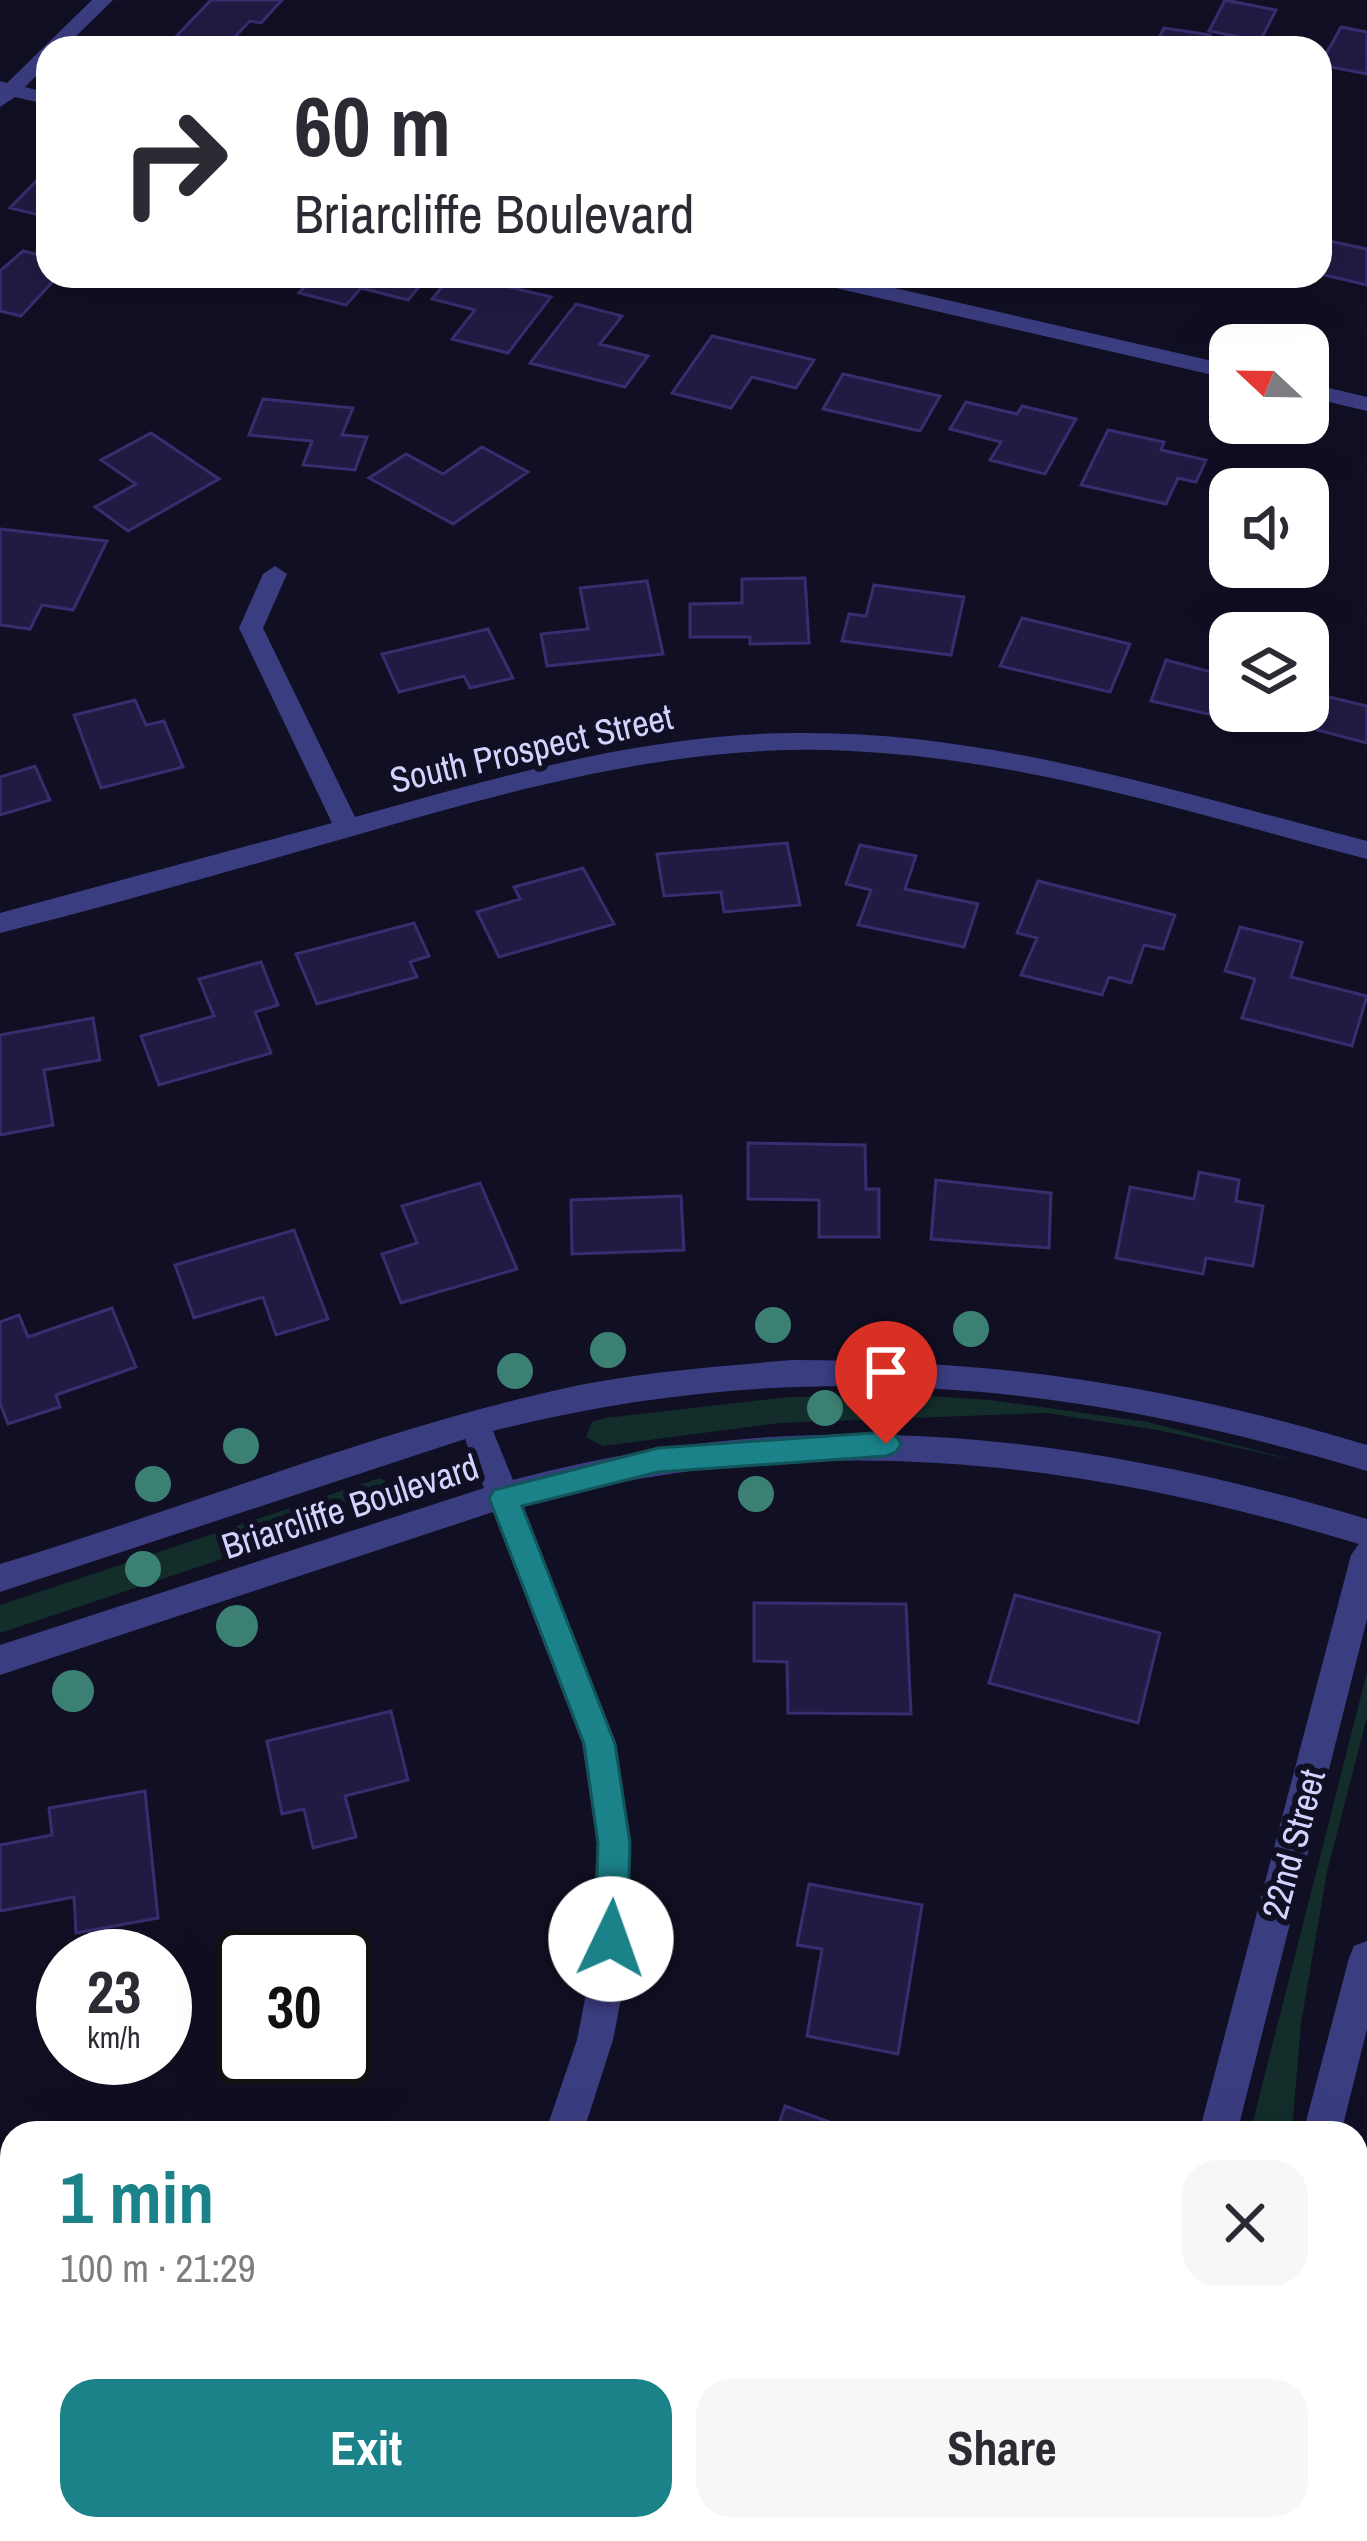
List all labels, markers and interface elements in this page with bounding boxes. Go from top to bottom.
text: 60 m [294,69,451,182]
icon: right [96,84,252,240]
text: Briarcliffe Boulevard [294,177,694,250]
north arrow [1209,324,1329,444]
map controls [1209,324,1329,732]
button: sound [1209,468,1329,588]
button: layers [1209,612,1329,732]
street label: South Prospect Street [385,692,677,804]
pin [835,1321,937,1444]
icon: arrive [853,1339,919,1405]
street label: Briarcliffe Boulevard [216,1442,484,1570]
street label: 22nd Street [1250,1764,1336,1924]
position arrow [548,1876,674,2002]
speed limit sign: 30 [216,1929,372,2085]
text: 23 [87,1951,141,2032]
text: km/h [87,2017,141,2057]
text: 1 min [60,2148,214,2245]
button: close [1182,2160,1308,2286]
text: 100 m · 21:29 [60,2242,256,2294]
button: Exit [60,2379,672,2517]
button: Share [696,2379,1308,2517]

